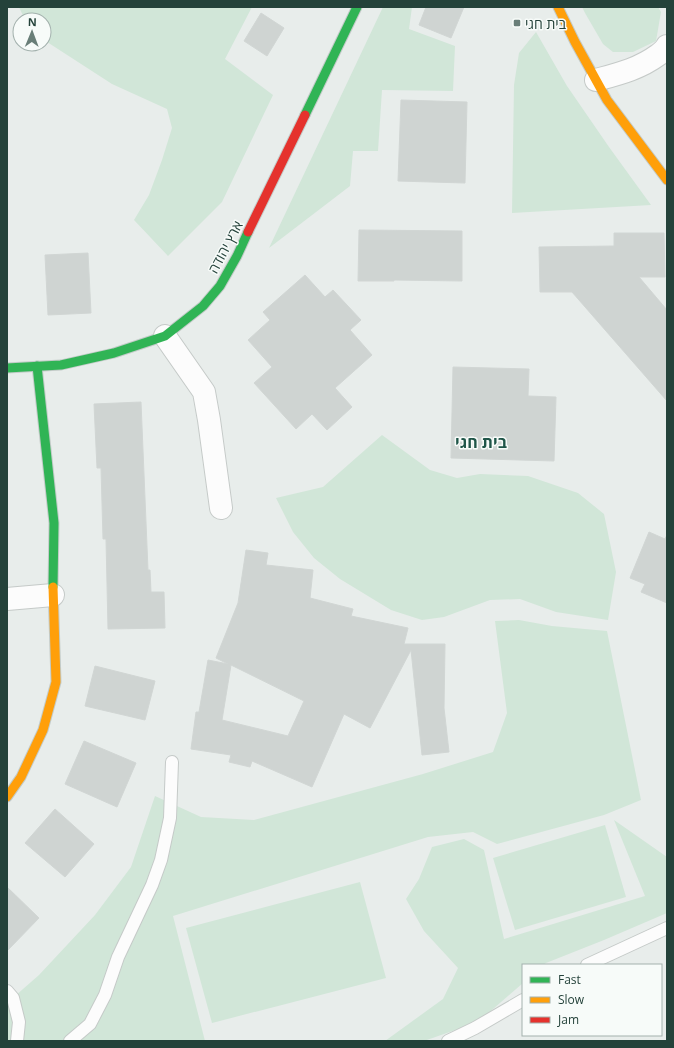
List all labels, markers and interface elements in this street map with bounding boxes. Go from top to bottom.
north arrow [12,12,52,52]
text: N [28,14,37,29]
place label: בית חגי [525,14,567,33]
marker: בית חגי [512,18,522,28]
street label: ארץ יהודה [203,217,247,277]
district label: בית חגי [455,431,507,453]
legend [522,964,662,1036]
text: Fast [558,971,581,988]
text: Slow [558,991,585,1008]
text: Jam [557,1011,579,1028]

